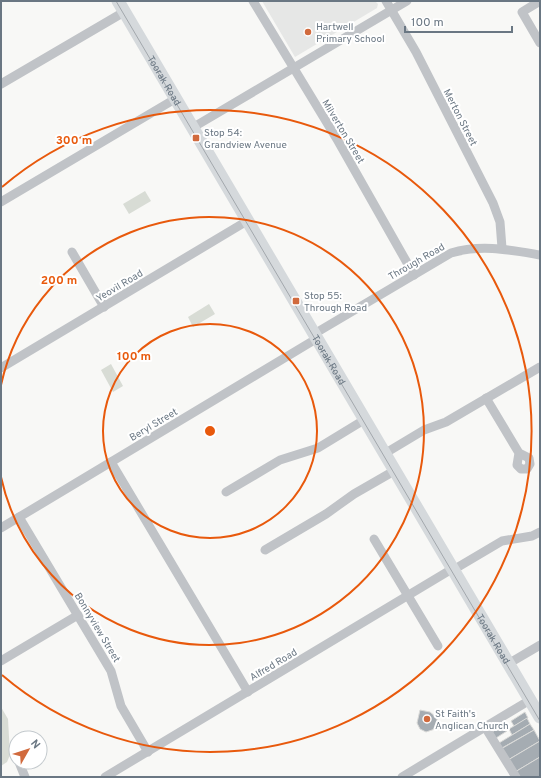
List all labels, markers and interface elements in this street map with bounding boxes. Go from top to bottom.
scale bar [405,8,512,34]
text: 100 m [411,15,444,31]
place label: Hartwell Primary School [316,21,385,46]
marker: Hartwell Primary School [303,27,313,37]
street label: Toorak Road [144,54,183,108]
street label: Merton Street [440,87,480,149]
street label: Milverton Street [318,97,367,166]
place label: Stop 54: Grandview Avenue [204,127,287,152]
text: 300 m [56,133,92,149]
marker: Stop 54: Grandview Avenue [191,133,201,143]
street label: Through Road [386,241,447,284]
street label: Yeovil Road [94,267,146,305]
text: 200 m [41,273,77,289]
place label: Stop 55: Through Road [304,290,367,315]
marker: Stop 55: Through Road [291,296,301,306]
street label: Toorak Road [308,333,348,388]
text: 100 m [117,349,151,365]
street label: Beryl Street [127,406,180,445]
centre of rings [203,424,217,438]
street label: Bonnyview Street [71,591,123,665]
street label: Toorak Road [473,612,512,667]
street label: Alfred Road [248,646,300,685]
place label: St Faith's Anglican Church [435,708,509,733]
marker: St Faith's Anglican Church [422,714,432,724]
north arrow [8,730,48,770]
text: N [27,737,43,752]

